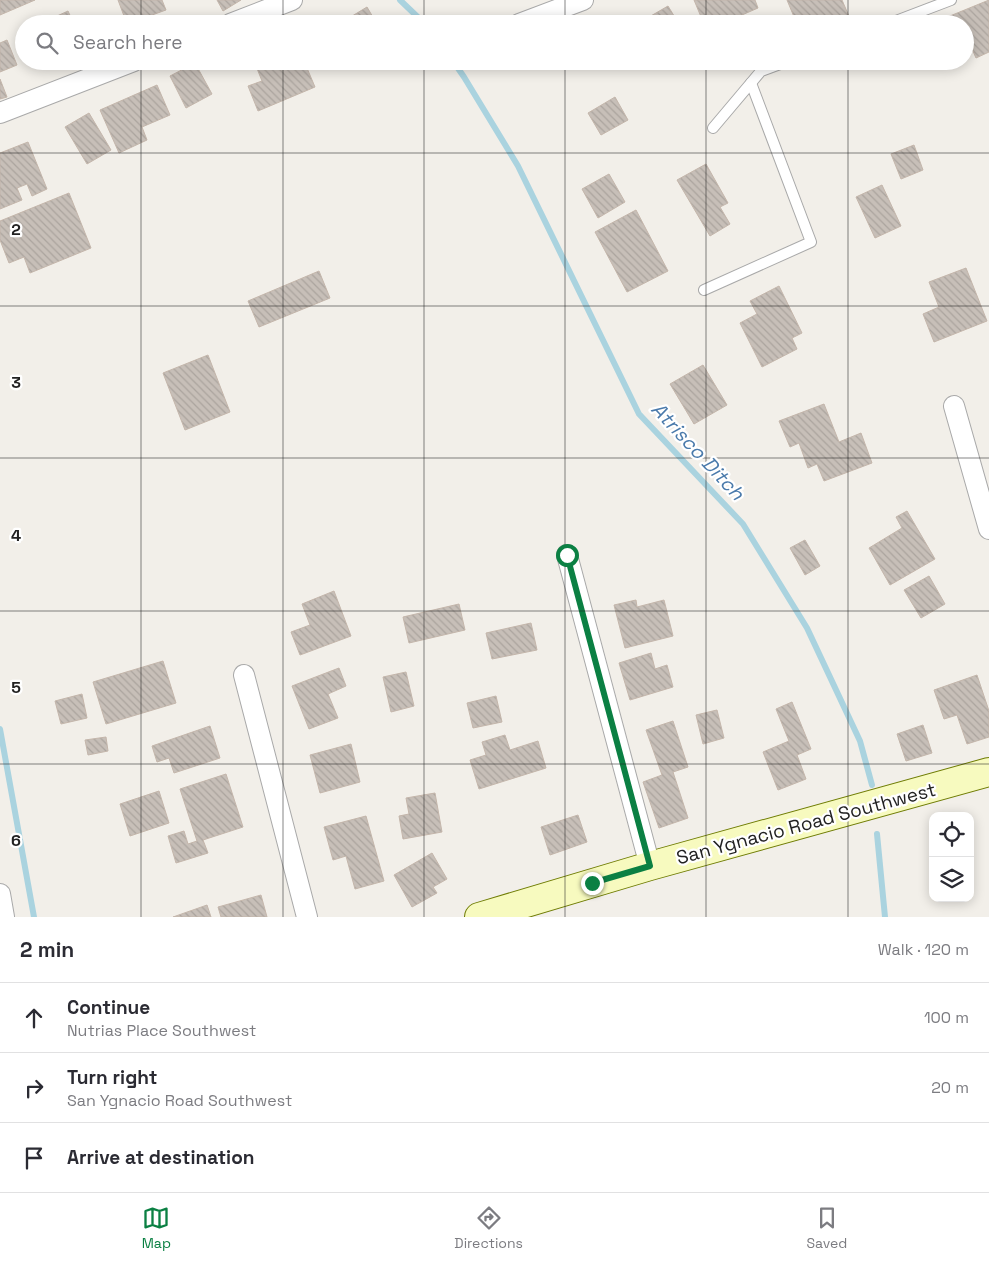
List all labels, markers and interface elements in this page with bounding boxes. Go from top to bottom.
search box [15,15,974,70]
icon: search [33,29,61,57]
text: Search here [73,30,183,55]
text: 2 [11,219,21,240]
text: 3 [11,372,21,393]
water label: Atrisco Ditch [646,396,751,506]
text: 4 [11,525,21,546]
route start [556,544,579,567]
text: 5 [11,677,21,698]
street label: San Ygnacio Road Southwest [674,777,939,870]
map controls [929,812,974,902]
button: locate [929,812,974,857]
text: 6 [11,830,21,851]
button: layers [929,857,974,902]
route end [581,872,604,895]
text: 2 min [20,936,74,963]
text: Walk · 120 m [878,939,969,960]
text: Continue [67,995,150,1020]
icon: ahead [20,1004,48,1032]
text: 100 m [924,1007,969,1028]
text: Nutrias Place Southwest [67,1020,256,1041]
text: Turn right [67,1065,157,1090]
icon: right [20,1074,48,1102]
text: 20 m [931,1077,969,1098]
text: San Ygnacio Road Southwest [67,1090,292,1111]
icon: arrive [20,1144,48,1172]
text: Arrive at destination [67,1145,255,1170]
tab: Map [142,1204,171,1252]
tab: Directions [454,1204,523,1252]
tab: Saved [806,1204,847,1252]

